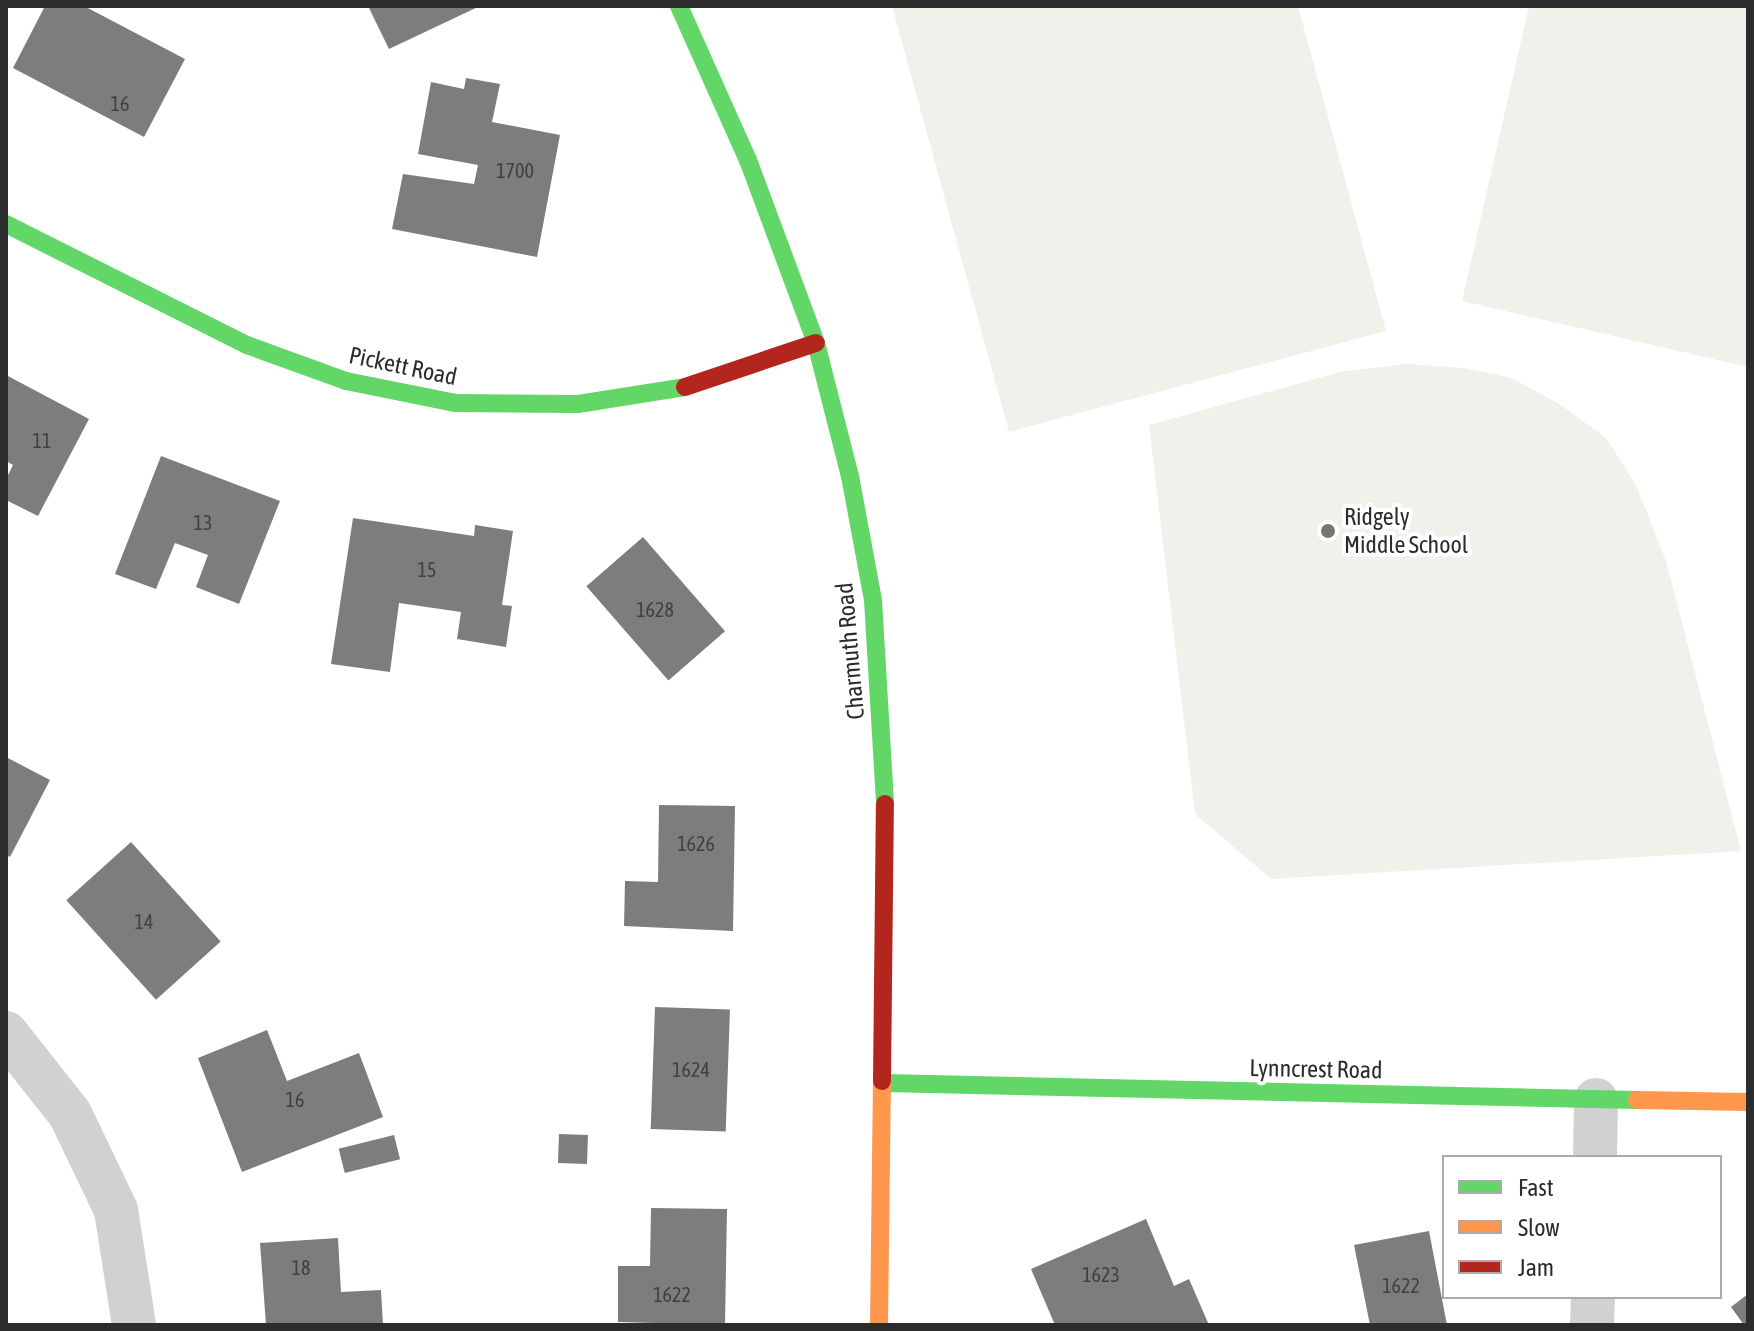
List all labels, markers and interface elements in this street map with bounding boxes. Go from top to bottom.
house number: 16 [111,91,129,115]
house number: 1700 [496,158,534,182]
street label: Pickett Road [346,341,460,391]
house number: 11 [33,428,51,452]
place label: Ridgely Middle School [1344,503,1468,559]
house number: 13 [194,510,212,534]
marker: Ridgely Middle School [1319,522,1337,540]
house number: 15 [418,557,436,581]
street label: Charmuth Road [830,581,870,721]
house number: 1628 [636,597,674,621]
house number: 1626 [677,831,715,855]
house number: 14 [135,909,153,933]
street label: Lynncrest Road [1249,1053,1383,1085]
house number: 1624 [672,1057,710,1081]
house number: 16 [286,1087,304,1111]
legend [1442,1155,1722,1299]
text: Fast [1518,1174,1554,1201]
text: Slow [1518,1214,1560,1241]
text: Jam [1518,1254,1554,1281]
house number: 18 [292,1255,310,1279]
house number: 1623 [1082,1262,1120,1286]
house number: 1622 [1382,1273,1420,1297]
house number: 1622 [653,1282,691,1306]

